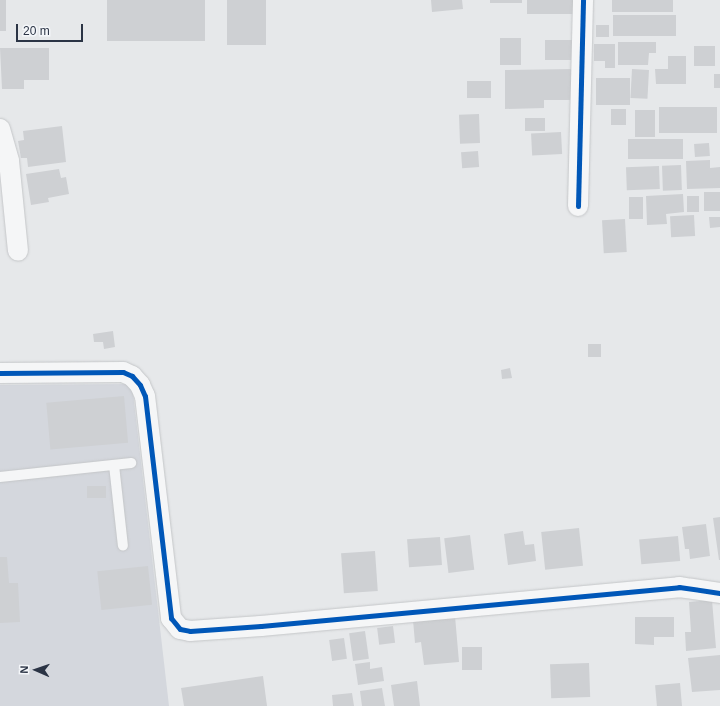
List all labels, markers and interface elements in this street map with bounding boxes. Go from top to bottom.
scale bar [18,16,85,42]
text: 20 m [23,24,50,38]
north arrow [16,650,56,690]
text: N [18,665,30,674]

